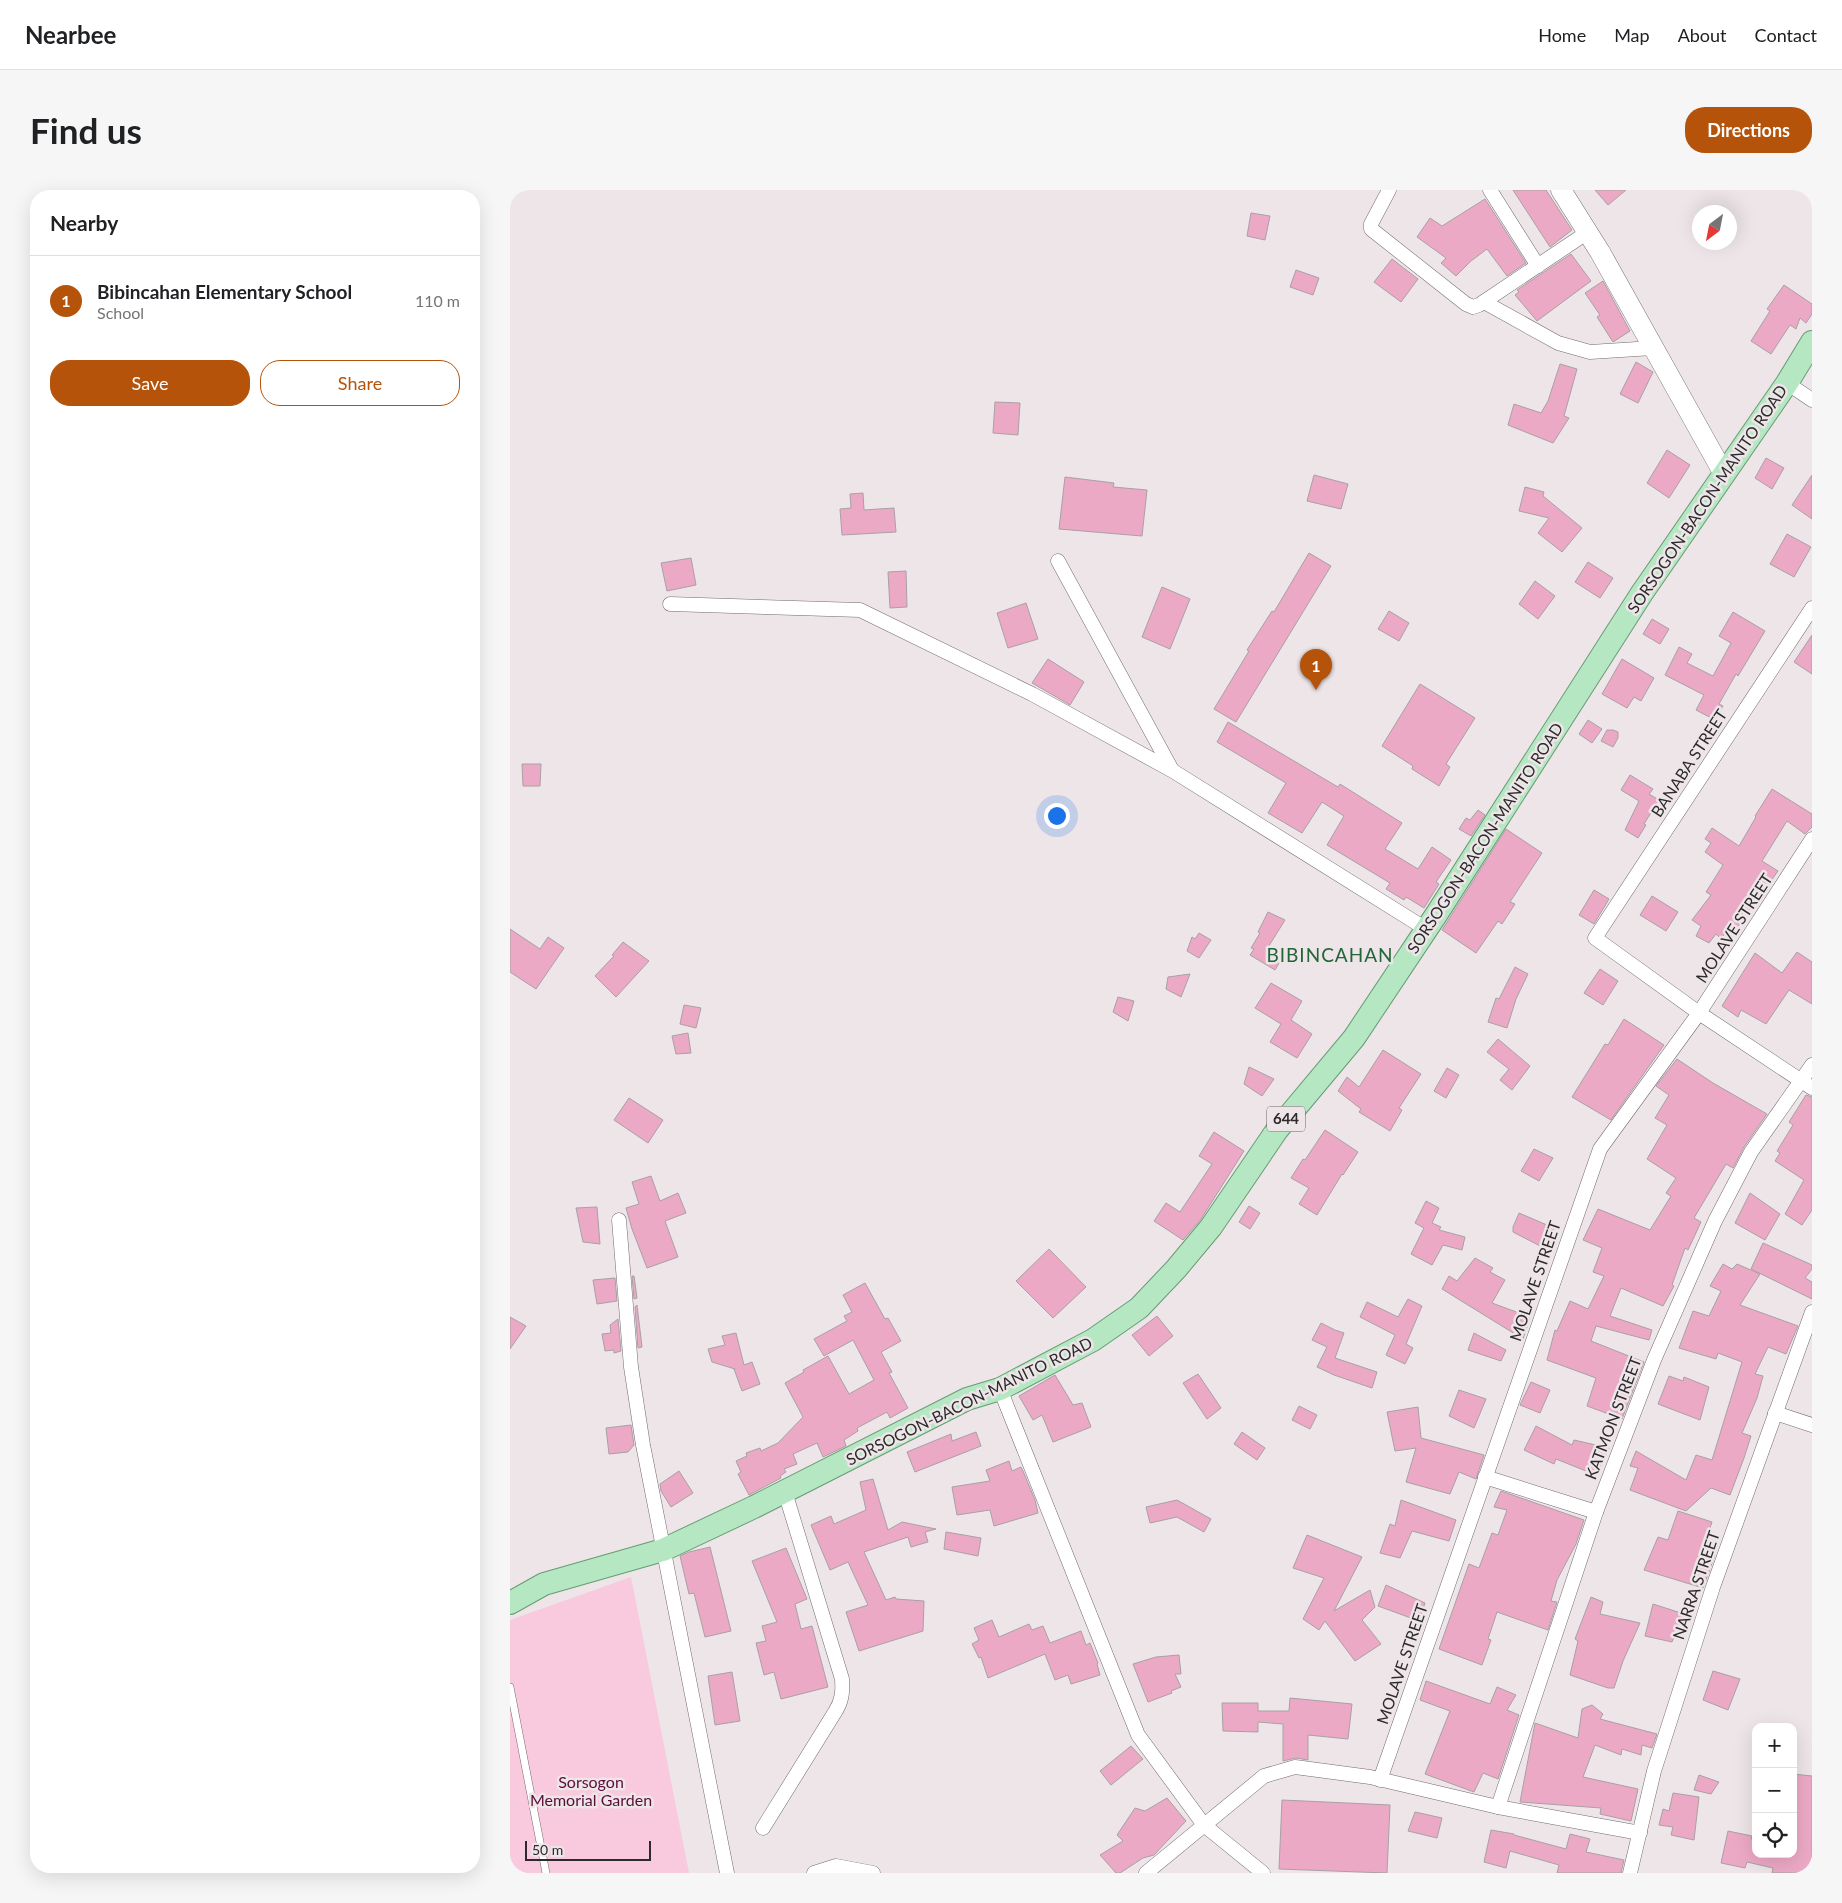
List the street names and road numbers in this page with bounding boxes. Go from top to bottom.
street label: SORSOGON-BACON-MANITO ROAD [1623,381,1790,617]
street label: BANABA STREET [1647,705,1731,820]
street label: SORSOGON-BACON-MANITO ROAD [1403,719,1566,957]
street label: MOLAVE STREET [1691,869,1776,986]
road number: 644 [1267,1106,1305,1132]
street label: MOLAVE STREET [1505,1218,1564,1344]
street label: SORSOGON-BACON-MANITO ROAD [843,1333,1095,1469]
street label: KATMON STREET [1580,1353,1645,1482]
street label: NARRA STREET [1668,1528,1723,1642]
street label: MOLAVE STREET [1372,1601,1431,1727]

